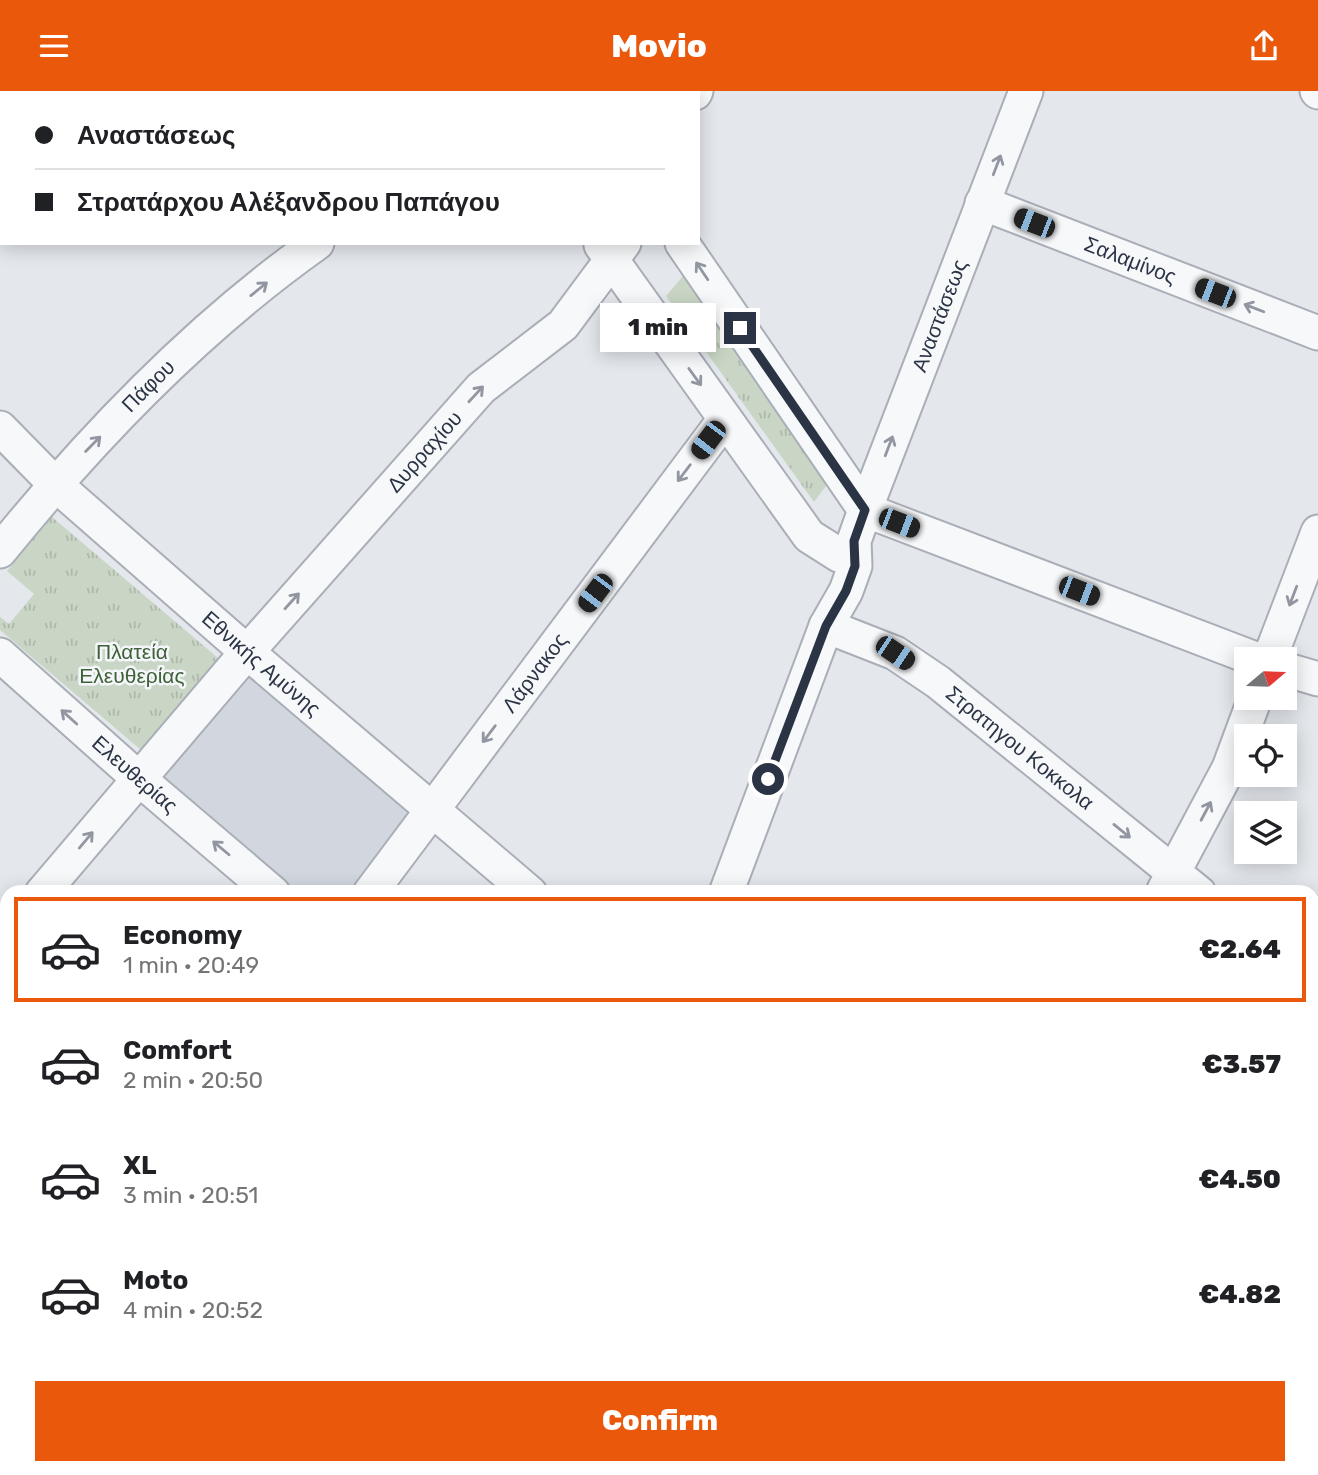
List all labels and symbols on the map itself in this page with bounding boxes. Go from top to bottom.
one-way arrow [992,154,1004,176]
car [1011,206,1058,240]
street label: Σαλαμίνος [1081,231,1180,289]
street label: Αναστάσεως [906,256,972,375]
one-way arrow [695,262,709,282]
car [1192,276,1239,310]
one-way arrow [249,281,267,296]
one-way arrow [1244,301,1266,314]
callout: 1 min [600,303,716,353]
route end [724,312,756,344]
street label: Πάφου [116,354,180,417]
one-way arrow [688,367,702,386]
one-way arrow [467,386,484,403]
street label: Δυρραχίου [381,406,467,497]
car [687,417,730,463]
one-way arrow [884,435,897,457]
one-way arrow [85,436,102,453]
one-way arrow [677,463,691,482]
car [876,506,923,540]
car [574,570,617,616]
car [1056,574,1103,608]
one-way arrow [1286,584,1299,606]
one-way arrow [284,592,300,610]
street label: Εθνικής Αμύνης [197,606,326,721]
street label: Λάρνακος [497,628,572,717]
car [872,633,919,673]
park label: Πλατεία Ελευθερίας [79,639,185,688]
north arrow [1234,647,1297,711]
street label: Στρατηγου Κοκκολα [941,680,1099,815]
one-way arrow [61,708,78,725]
one-way arrow [482,724,497,743]
street label: Ελευθερίας [87,730,183,818]
route start [752,763,784,795]
one-way arrow [1200,801,1214,822]
one-way arrow [1112,823,1130,838]
one-way arrow [78,832,94,850]
one-way arrow [213,841,231,856]

